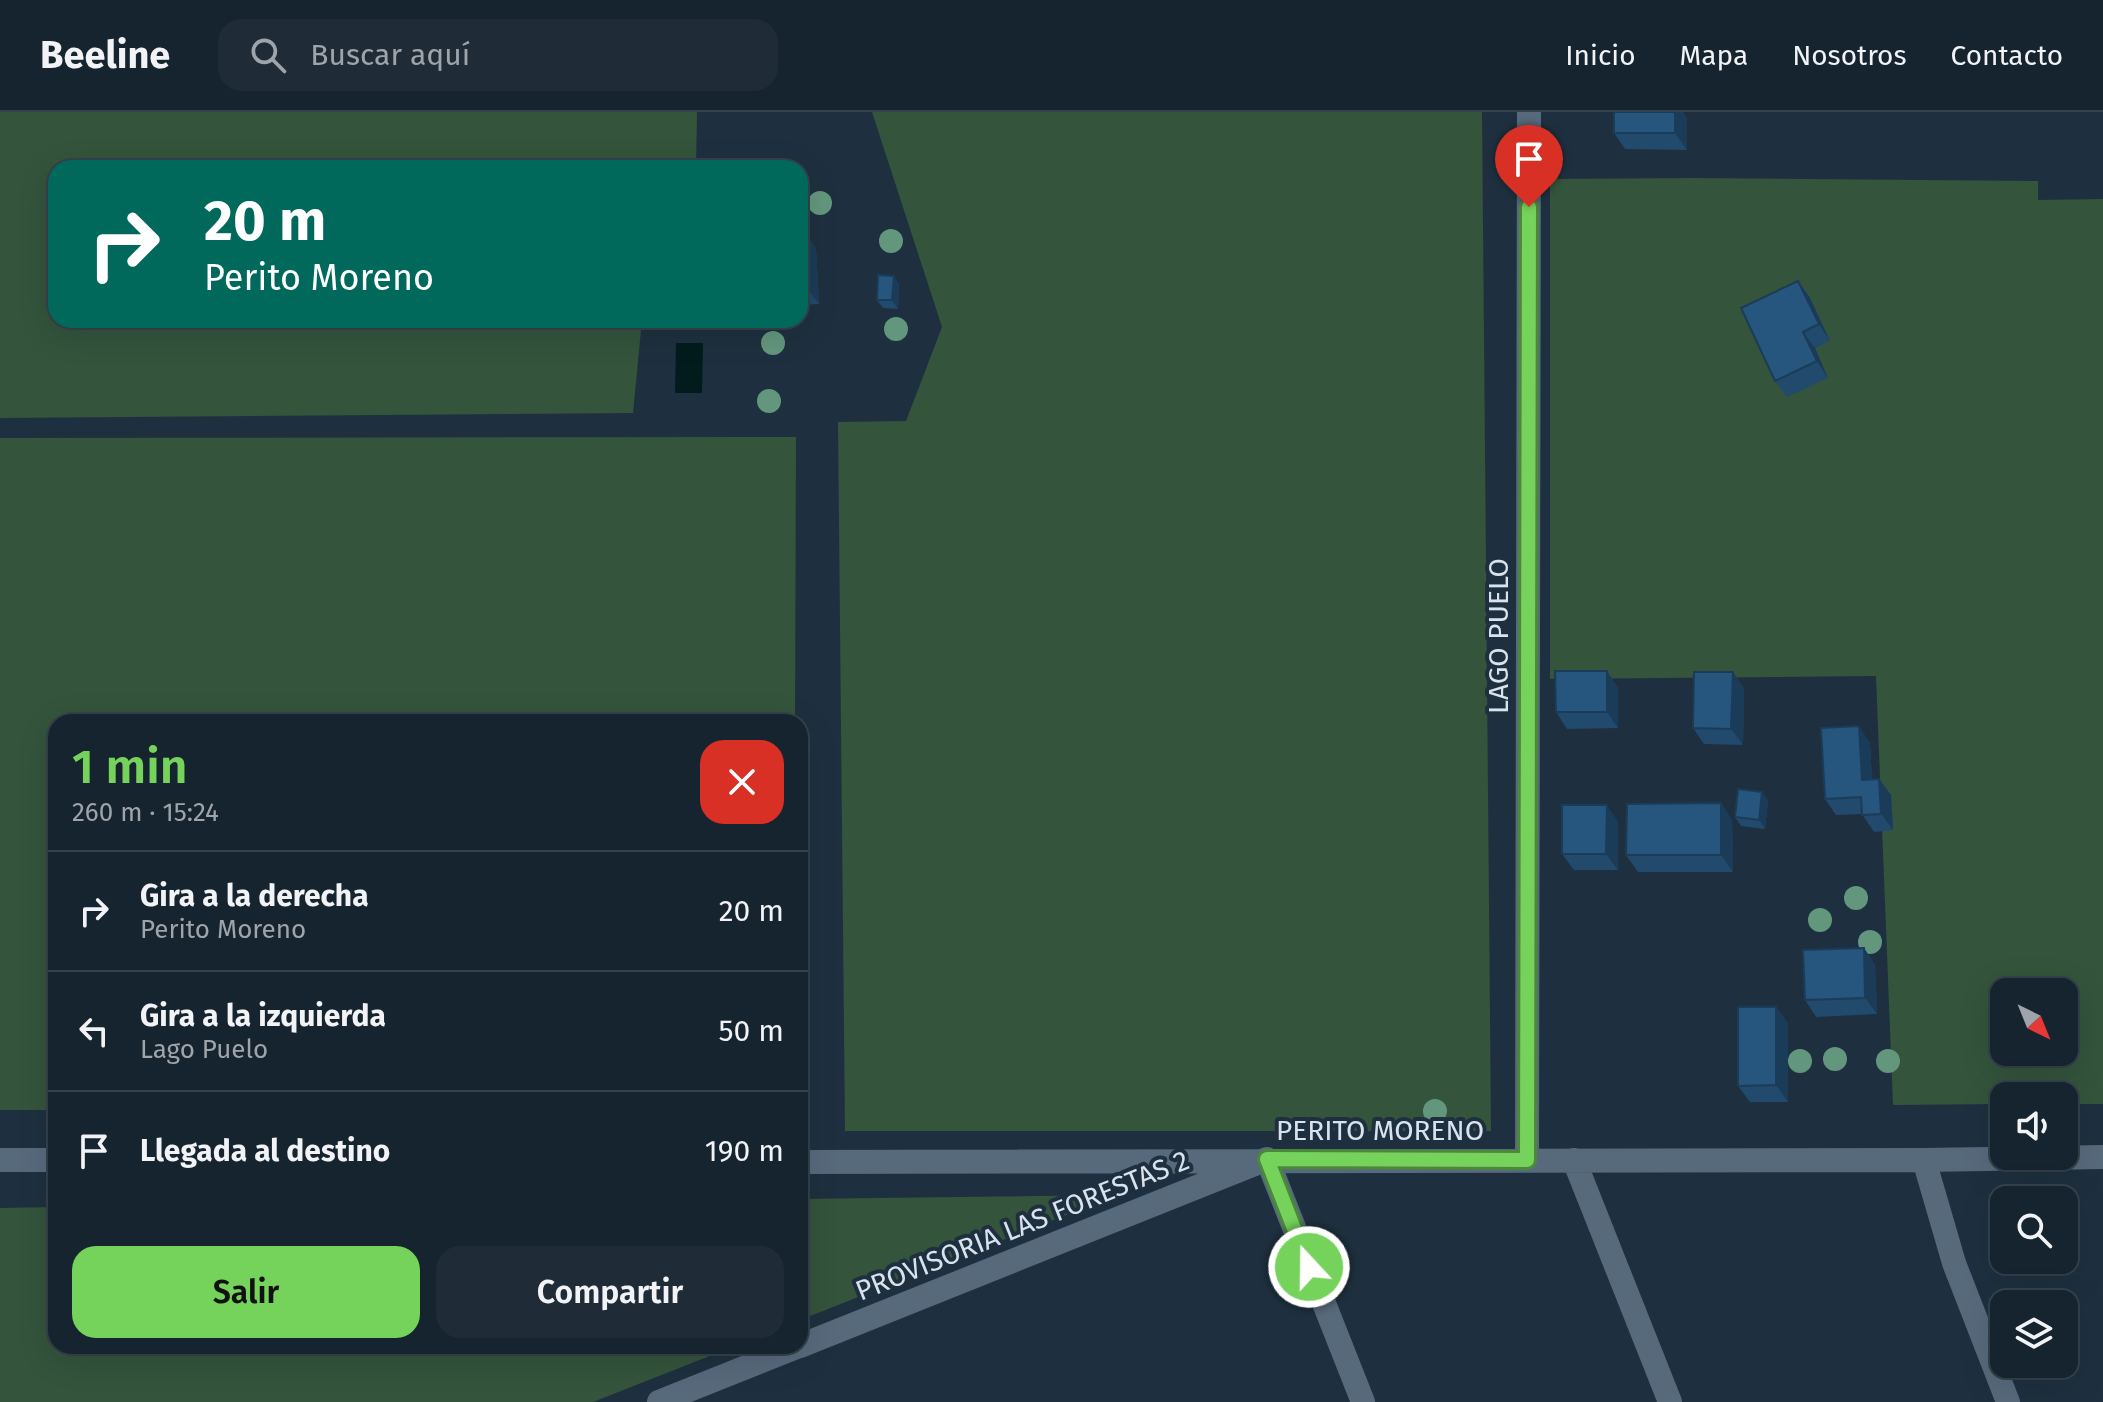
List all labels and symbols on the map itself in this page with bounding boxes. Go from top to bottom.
pin [1495,125,1563,207]
street label: LAGO PUELO [1482,558,1515,714]
north arrow [1990,978,2078,1066]
street label: PERITO MORENO [1276,1114,1484,1147]
street label: PROVISORIA LAS FORESTAS 2 [851,1143,1194,1308]
position arrow [1267,1225,1351,1309]

